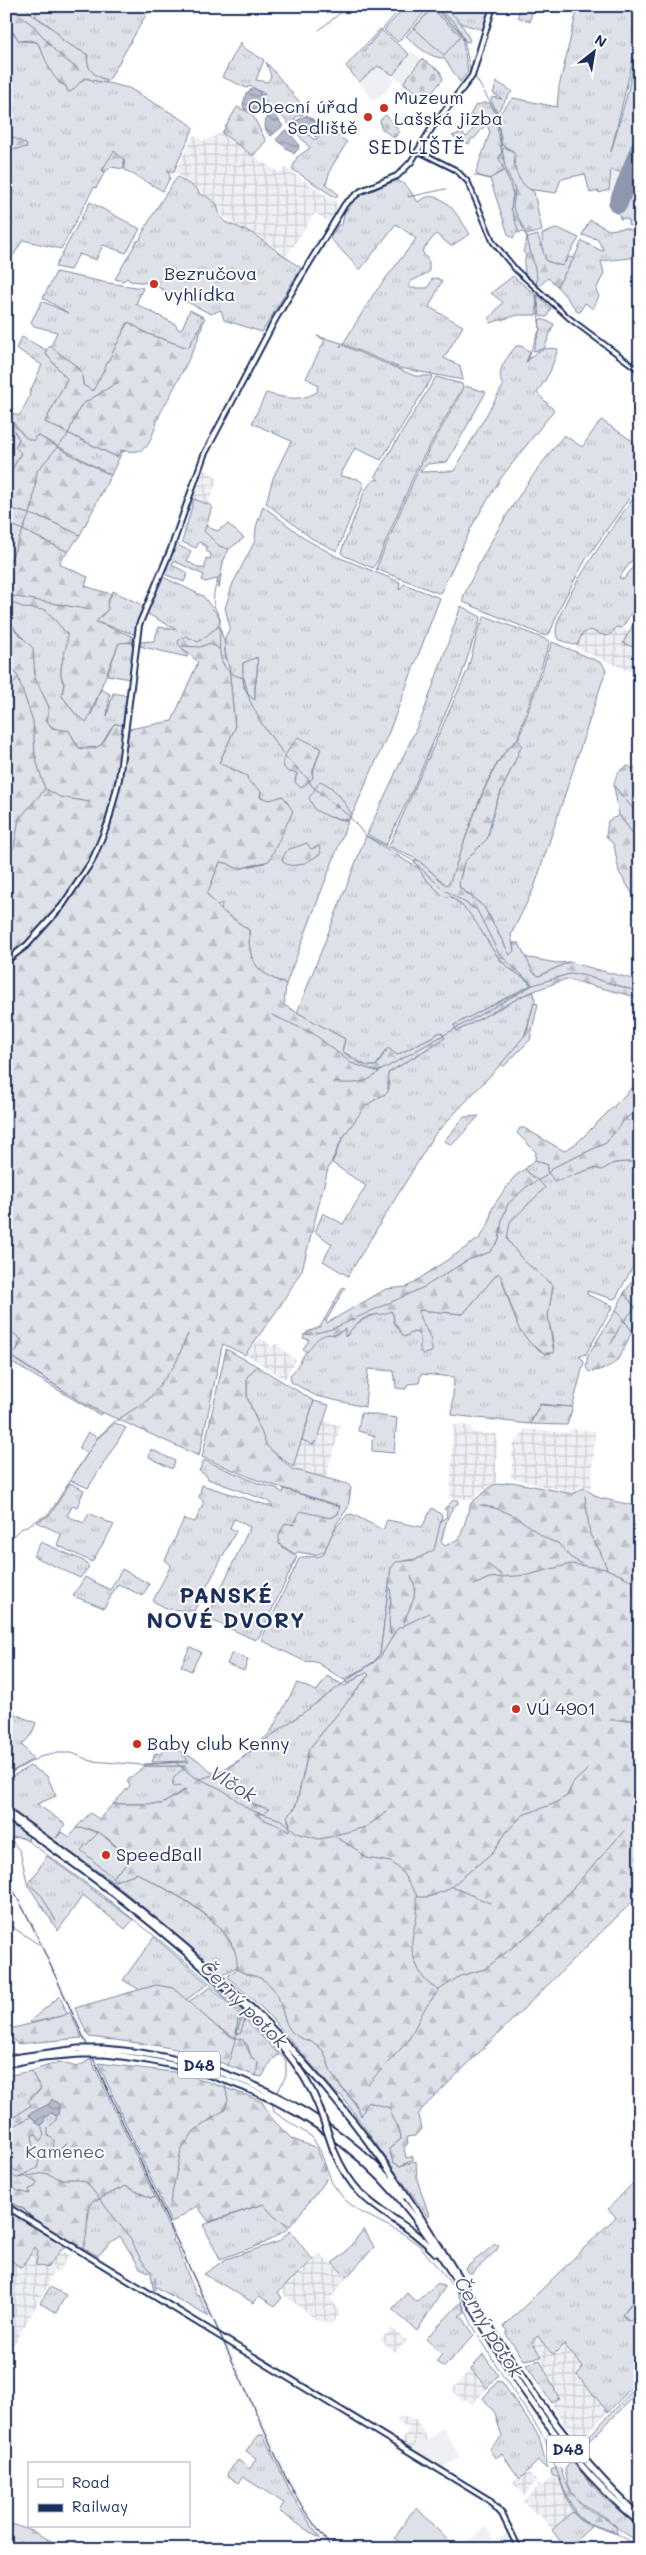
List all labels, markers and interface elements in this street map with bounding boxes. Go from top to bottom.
north arrow [568,28,618,78]
text: N [591,30,610,51]
place label: Muzeum Lašská jizba [394,85,503,130]
place label: Obecní úřad Sedliště [248,94,358,139]
marker: Muzeum Lašská jizba [378,102,390,114]
marker: Obecní úřad Sedliště [362,111,374,123]
district label: SEDLIŠTĚ [368,133,466,159]
place label: Bezručova vyhlídka [164,261,257,306]
marker: Bezručova vyhlídka [148,278,160,290]
district label: PANSKÉ NOVÉ DVORY [147,1580,305,1634]
place label: VÚ 4901 [526,1696,596,1720]
marker: VÚ 4901 [510,1703,522,1715]
place label: Baby club Kenny [147,1731,290,1755]
marker: Baby club Kenny [131,1738,143,1750]
water label: Vlčok [205,1760,262,1808]
place label: SpeedBall [116,1842,202,1866]
marker: SpeedBall [100,1849,112,1861]
water label: Černý potok [195,1954,294,2053]
road number: D48 [178,2052,220,2078]
park label: Kamenec [25,2139,105,2163]
water label: Černý potok [449,2271,530,2383]
road number: D48 [547,2436,589,2462]
legend [28,2462,190,2528]
text: Road [72,2472,109,2492]
text: Railway [72,2496,128,2516]

